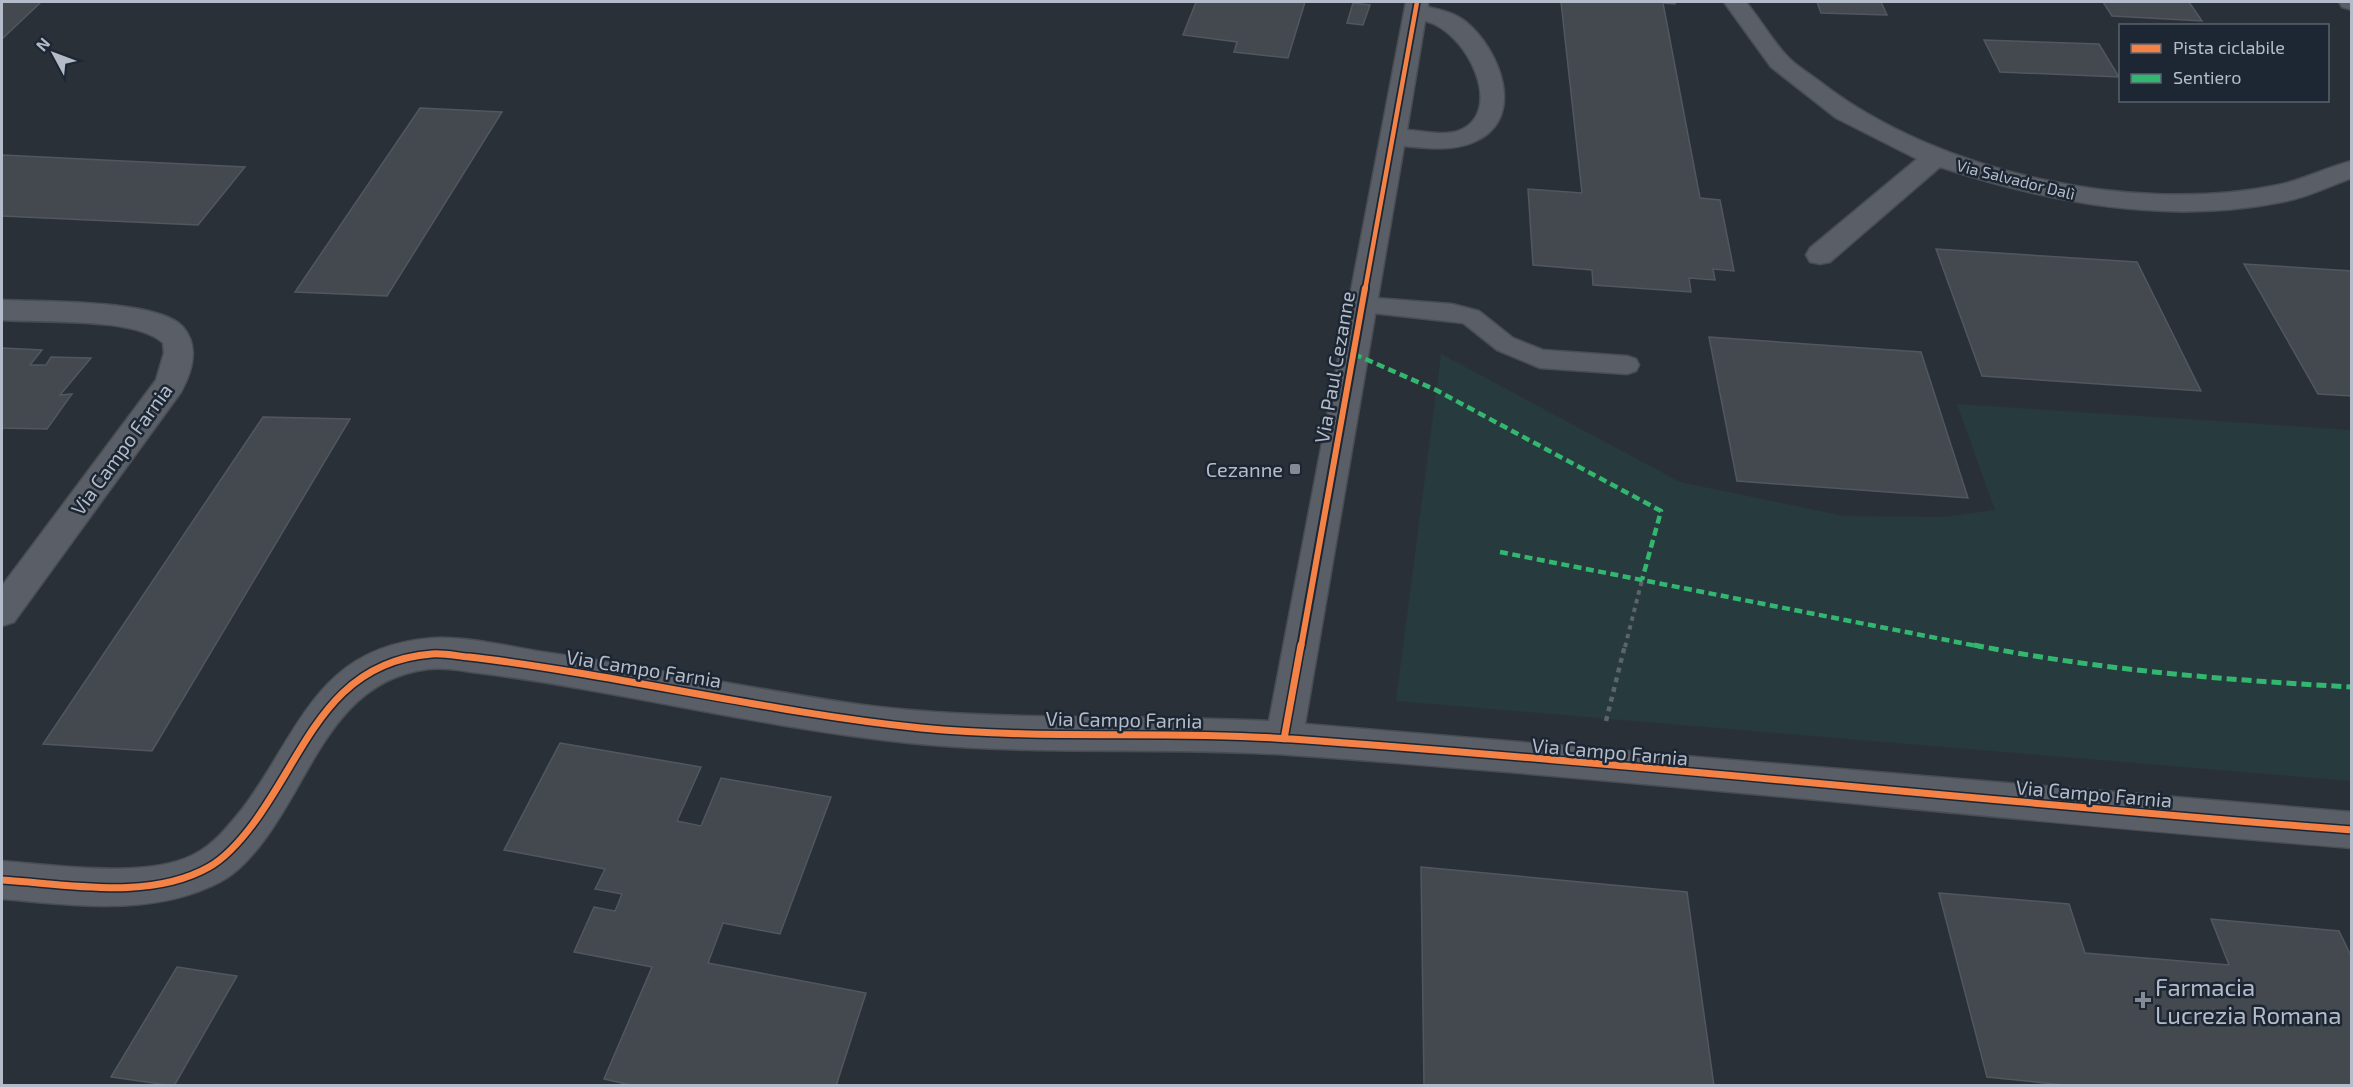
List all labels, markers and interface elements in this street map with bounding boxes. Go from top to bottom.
north arrow [24,24,84,84]
legend [2119,24,2329,102]
text: N [31,33,53,54]
text: Pista ciclabile [2173,36,2285,58]
text: Sentiero [2173,66,2241,88]
street label: Via Salvador Dalì [1955,155,2077,203]
street label: Via Paul Cezanne [1309,289,1359,445]
street label: Via Campo Farnia [65,379,177,519]
place label: Cezanne [1206,457,1283,481]
marker: Cezanne [1288,462,1302,476]
street label: Via Campo Farnia [565,644,723,692]
street label: Via Campo Farnia [1045,706,1203,732]
street label: Via Campo Farnia [1531,732,1689,770]
street label: Via Campo Farnia [2015,774,2173,812]
place label: Farmacia Lucrezia Romana [2155,972,2341,1029]
marker: Farmacia Lucrezia Romana [2136,993,2150,1007]

